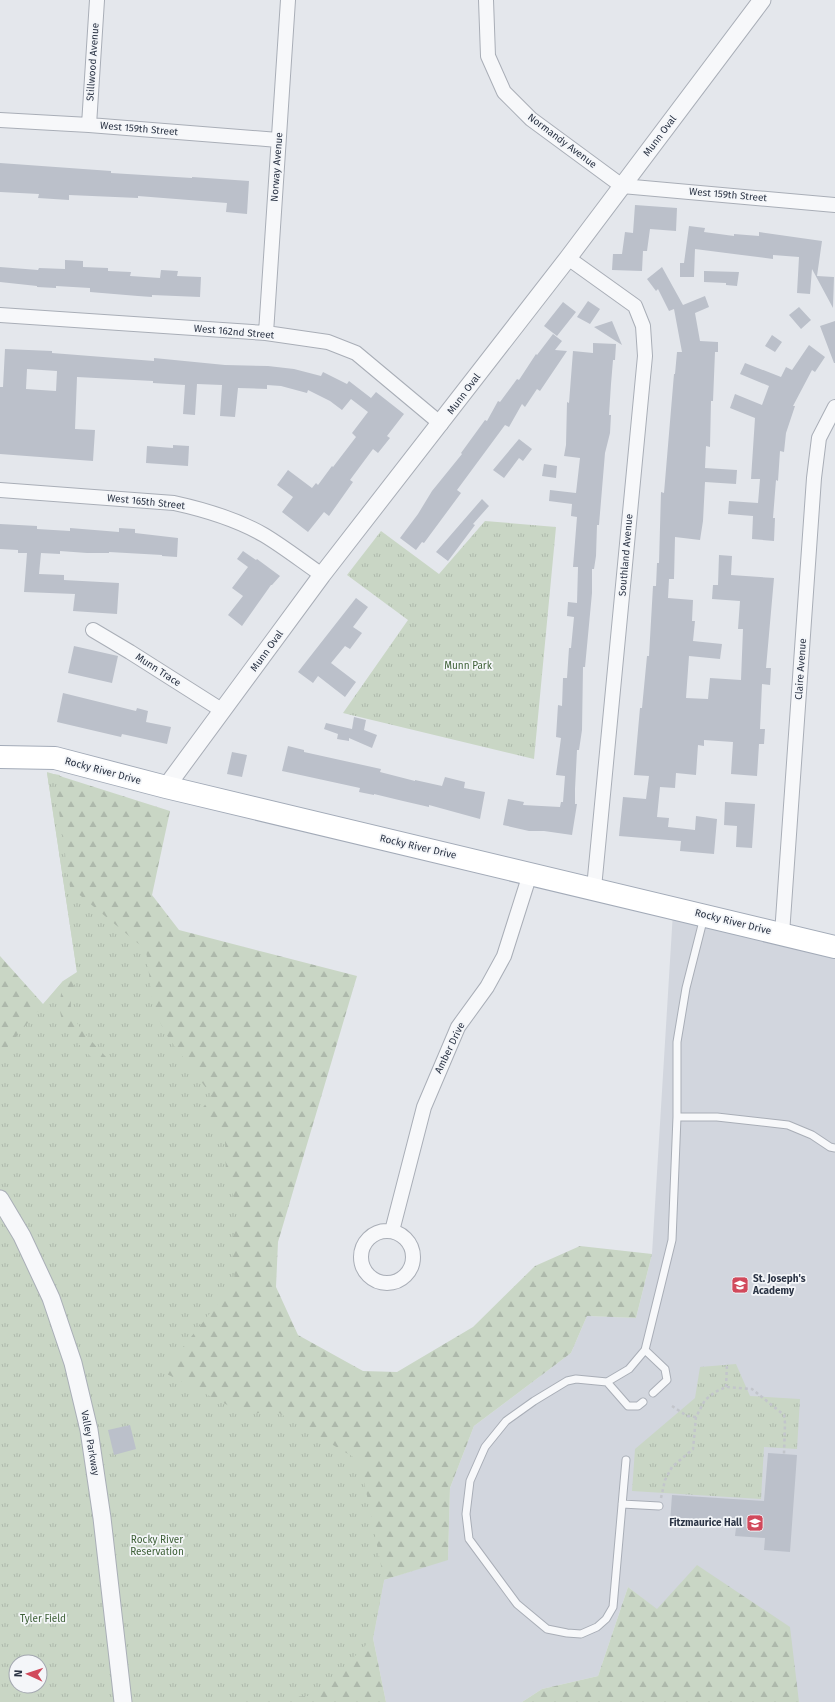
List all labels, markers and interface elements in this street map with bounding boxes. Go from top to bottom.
street label: Stillwood Avenue [84,22,102,102]
street label: Normandy Avenue [525,111,599,171]
street label: Munn Oval [641,113,679,159]
street label: West 159th Street [100,120,179,138]
street label: Norway Avenue [269,132,285,202]
street label: West 159th Street [689,186,768,204]
street label: West 162nd Street [193,323,275,342]
street label: Munn Oval [445,371,483,417]
street label: West 165th Street [106,492,186,512]
street label: Southland Avenue [616,513,636,597]
street label: Munn Oval [248,628,286,674]
street label: Claire Avenue [793,638,809,700]
street label: Munn Trace [133,651,183,689]
park label: Munn Park [444,660,493,672]
street label: Rocky River Drive [64,755,142,787]
street label: Rocky River Drive [378,832,458,862]
street label: Rocky River Drive [694,907,772,937]
street label: Amber Drive [432,1020,468,1076]
place label: St. Joseph's Academy [752,1273,806,1297]
school or university icon: St. Joseph's Academy [730,1275,750,1295]
street label: Valley Parkway [78,1409,102,1477]
school or university icon: Fitzmaurice Hall [745,1513,765,1533]
place label: Fitzmaurice Hall [669,1517,742,1529]
park label: Rocky River Reservation [130,1534,184,1558]
park label: Tyler Field [20,1613,66,1625]
north arrow [8,1654,48,1694]
text: N [12,1670,25,1677]

